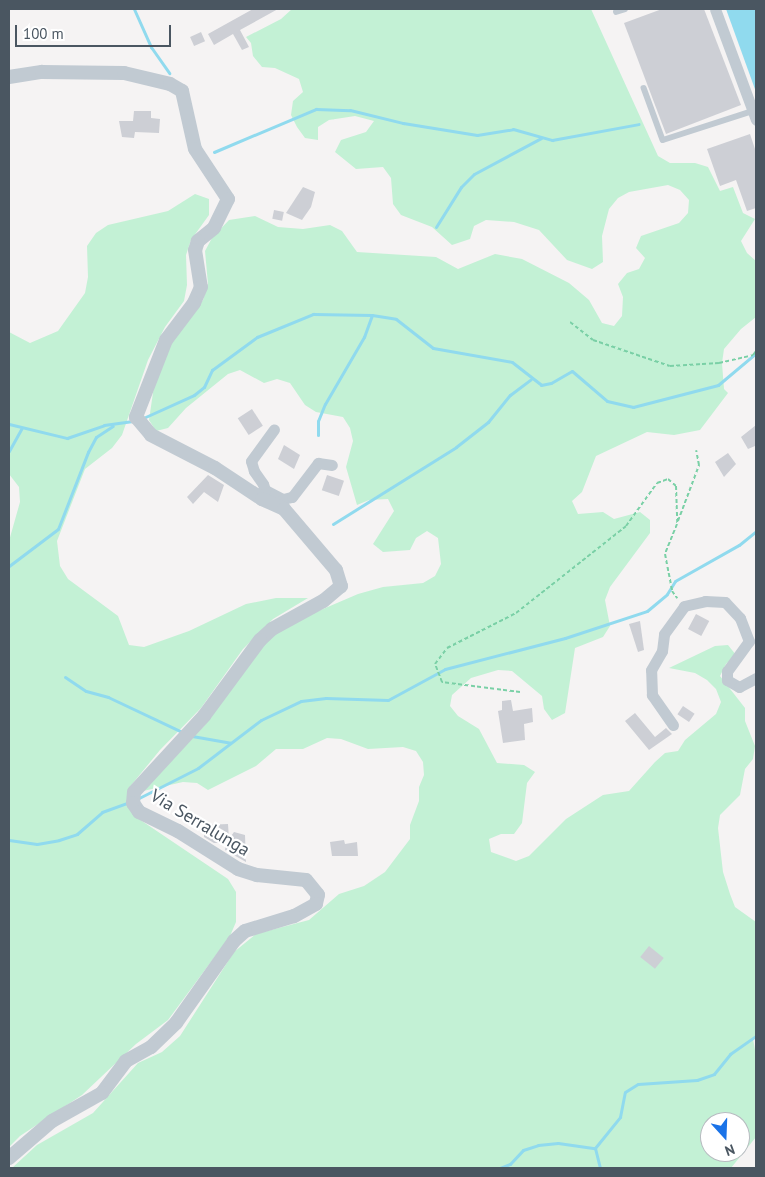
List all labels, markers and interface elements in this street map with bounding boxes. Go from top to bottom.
scale bar [18,15,174,47]
text: 100 m [23,24,64,43]
street label: Via Serralunga [146,785,254,861]
north arrow [700,1112,750,1162]
text: N [722,1140,737,1160]

